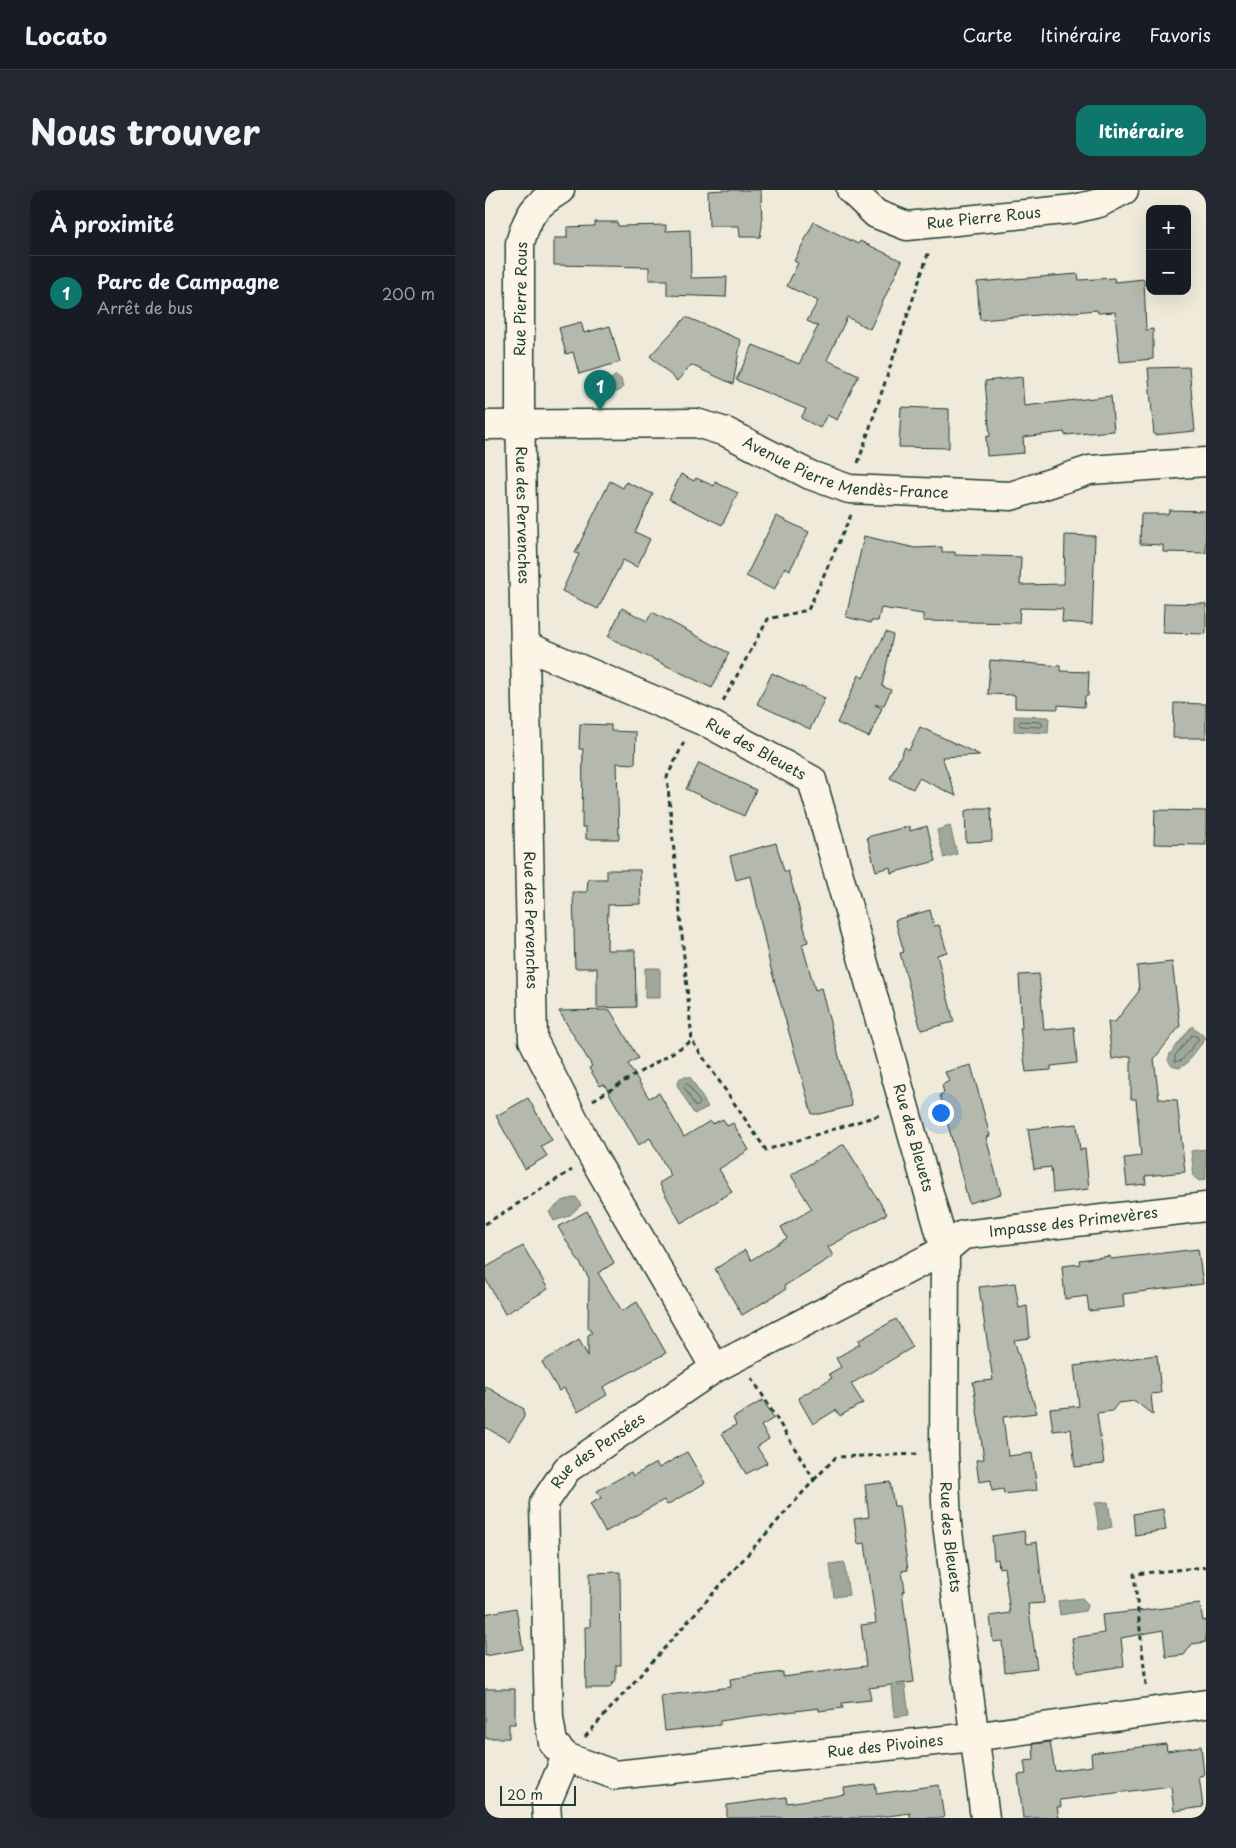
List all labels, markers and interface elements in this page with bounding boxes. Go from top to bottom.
text: Locato [25,17,107,53]
text: Carte [962,21,1012,48]
text: Itinéraire [1040,21,1121,48]
text: Favoris [1149,21,1211,48]
text: Nous trouver [30,104,260,157]
button: Itinéraire [1076,105,1206,156]
street label: Rue Pierre Rous [925,199,1042,234]
map controls [1146,205,1191,295]
button: + [1146,205,1191,250]
text: À proximité [50,207,174,239]
street label: Rue Pierre Rous [507,241,532,356]
button: − [1146,250,1191,295]
text: Parc de Campagne [97,267,279,295]
text: 1 [62,281,70,305]
text: 200 m [382,281,435,305]
text: Arrêt de bus [97,295,193,319]
pin: 1 [584,370,616,411]
street label: Avenue Pierre Mendès-France [739,429,949,503]
street label: Rue des Pervenches [511,446,537,584]
street label: Rue des Bleuets [702,711,811,785]
street label: Rue des Pervenches [519,851,545,989]
street label: Rue des Bleuets [888,1081,941,1194]
your location [928,1100,954,1126]
street label: Impasse des Primevères [988,1200,1159,1242]
street label: Rue des Pensées [544,1406,649,1493]
street label: Rue des Bleuets [935,1481,969,1594]
street label: Rue des Pivoines [826,1727,944,1762]
scale bar [500,1783,576,1806]
text: 20 m [507,1784,543,1805]

